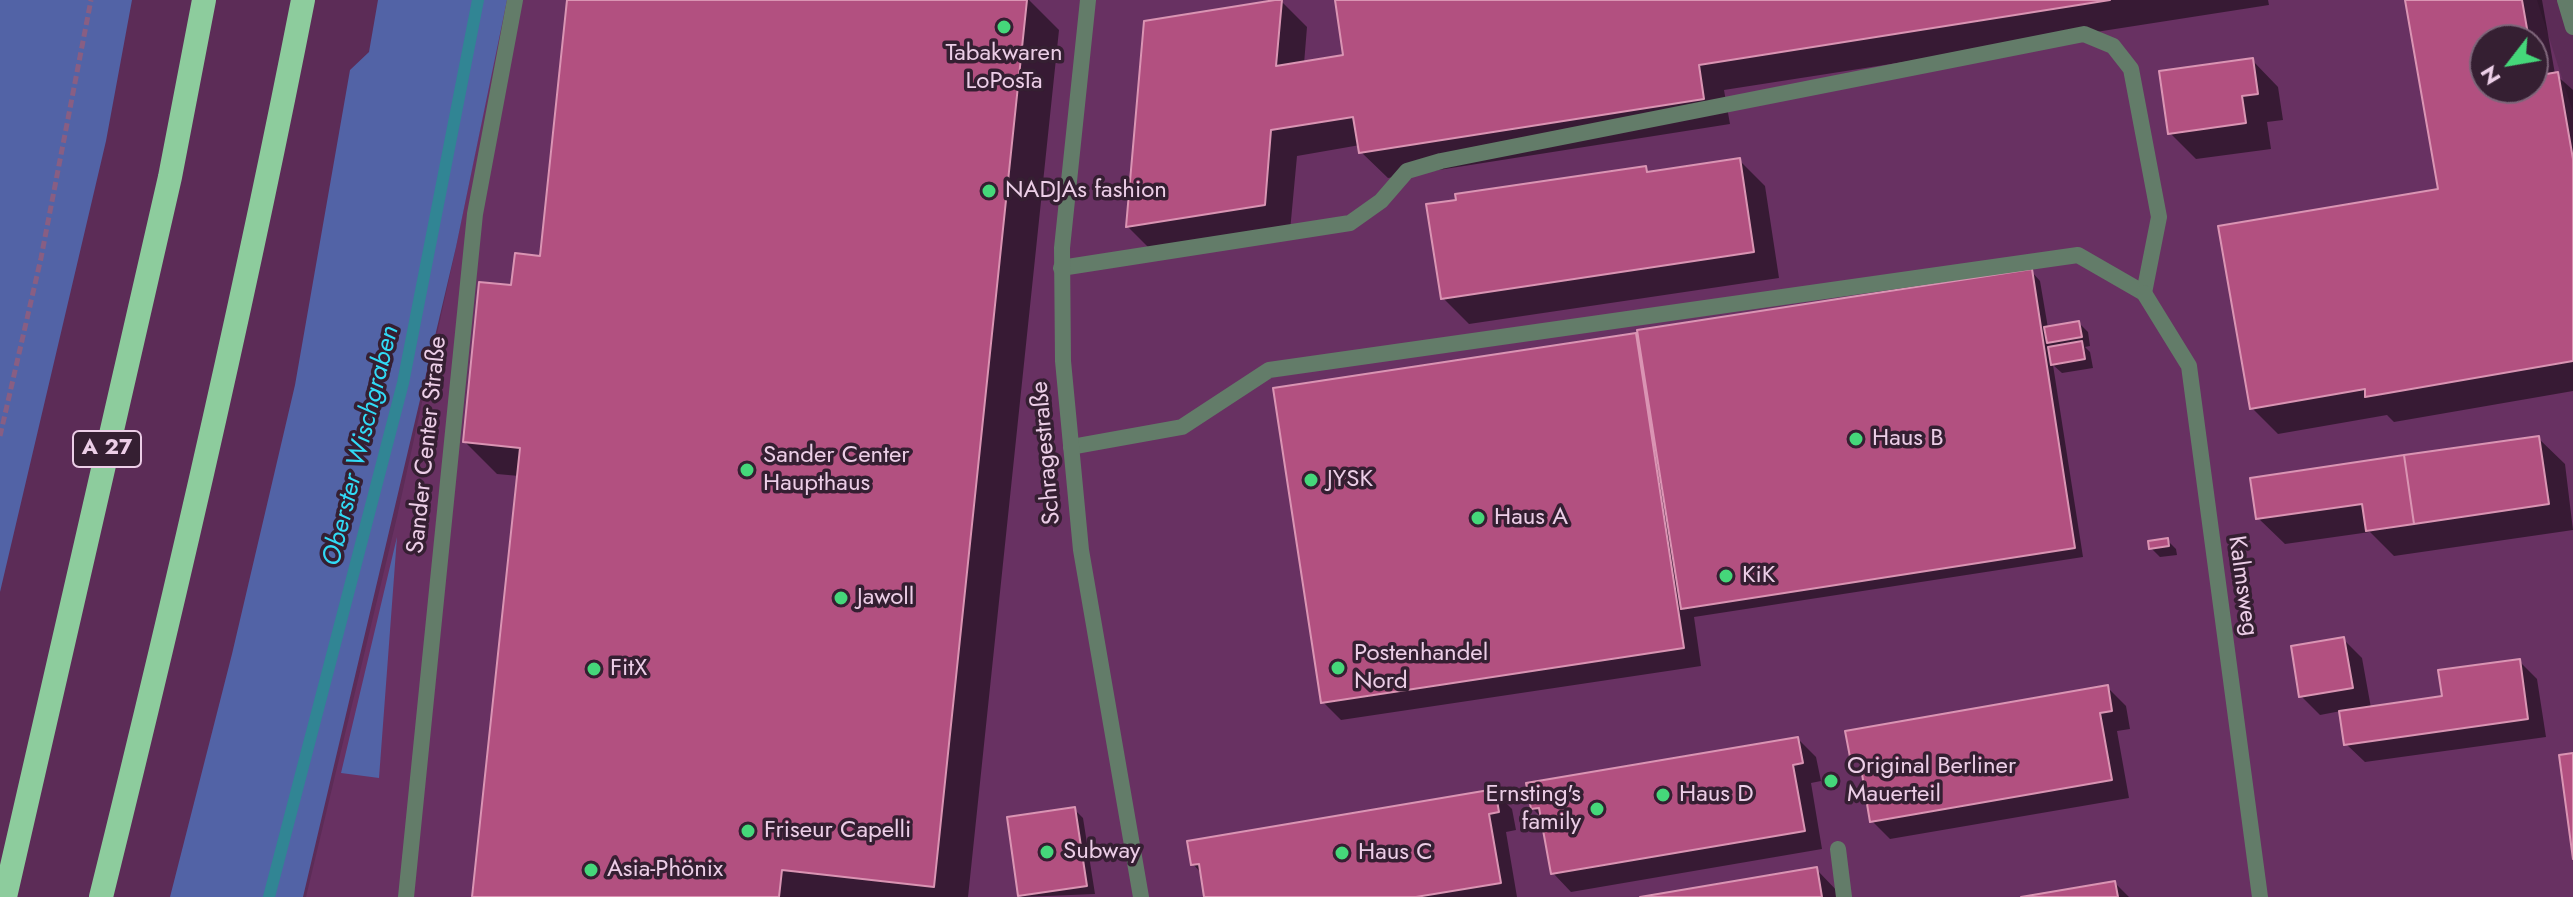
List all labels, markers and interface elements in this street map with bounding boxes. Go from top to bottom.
marker: Tabakwaren LoPosTa [995,18,1013,36]
north arrow [2469,24,2549,104]
place label: Tabakwaren LoPosTa [945,40,1063,96]
text: N [2472,60,2508,91]
place label: NADJAs fashion [1005,177,1167,205]
marker: NADJAs fashion [980,182,998,200]
water label: Oberster Wischgraben [317,323,407,569]
street label: Sander Center Straße [402,335,454,555]
street label: Schragestraße [1026,380,1068,526]
place label: Haus B [1872,425,1944,453]
marker: Haus B [1847,430,1865,448]
road number: A 27 [73,431,141,467]
place label: Sander Center Haupthaus [763,442,910,498]
marker: Sander Center Haupthaus [738,461,756,479]
place label: JYSK [1327,466,1373,494]
marker: JYSK [1302,471,1320,489]
place label: Haus A [1494,504,1568,532]
marker: Haus A [1469,509,1487,527]
street label: Kalmsweg [2221,534,2263,638]
place label: KiK [1742,562,1775,590]
marker: KiK [1717,567,1735,585]
place label: Jawoll [857,584,914,612]
marker: Jawoll [832,589,850,607]
place label: Postenhandel Nord [1354,640,1488,696]
place label: FitX [610,655,647,683]
marker: Postenhandel Nord [1329,659,1347,677]
marker: FitX [585,660,603,678]
place label: Original Berliner Mauerteil [1847,753,2016,809]
marker: Original Berliner Mauerteil [1822,772,1840,790]
place label: Ernsting's family [1486,781,1581,837]
place label: Haus D [1679,781,1753,809]
marker: Haus D [1654,786,1672,804]
marker: Ernsting's family [1588,800,1606,818]
place label: Friseur Capelli [764,817,911,845]
marker: Friseur Capelli [739,822,757,840]
place label: Subway [1063,838,1140,866]
place label: Haus C [1358,839,1433,867]
marker: Subway [1038,843,1056,861]
marker: Haus C [1333,844,1351,862]
place label: Asia-Phönix [607,856,723,884]
marker: Asia-Phönix [582,861,600,879]

